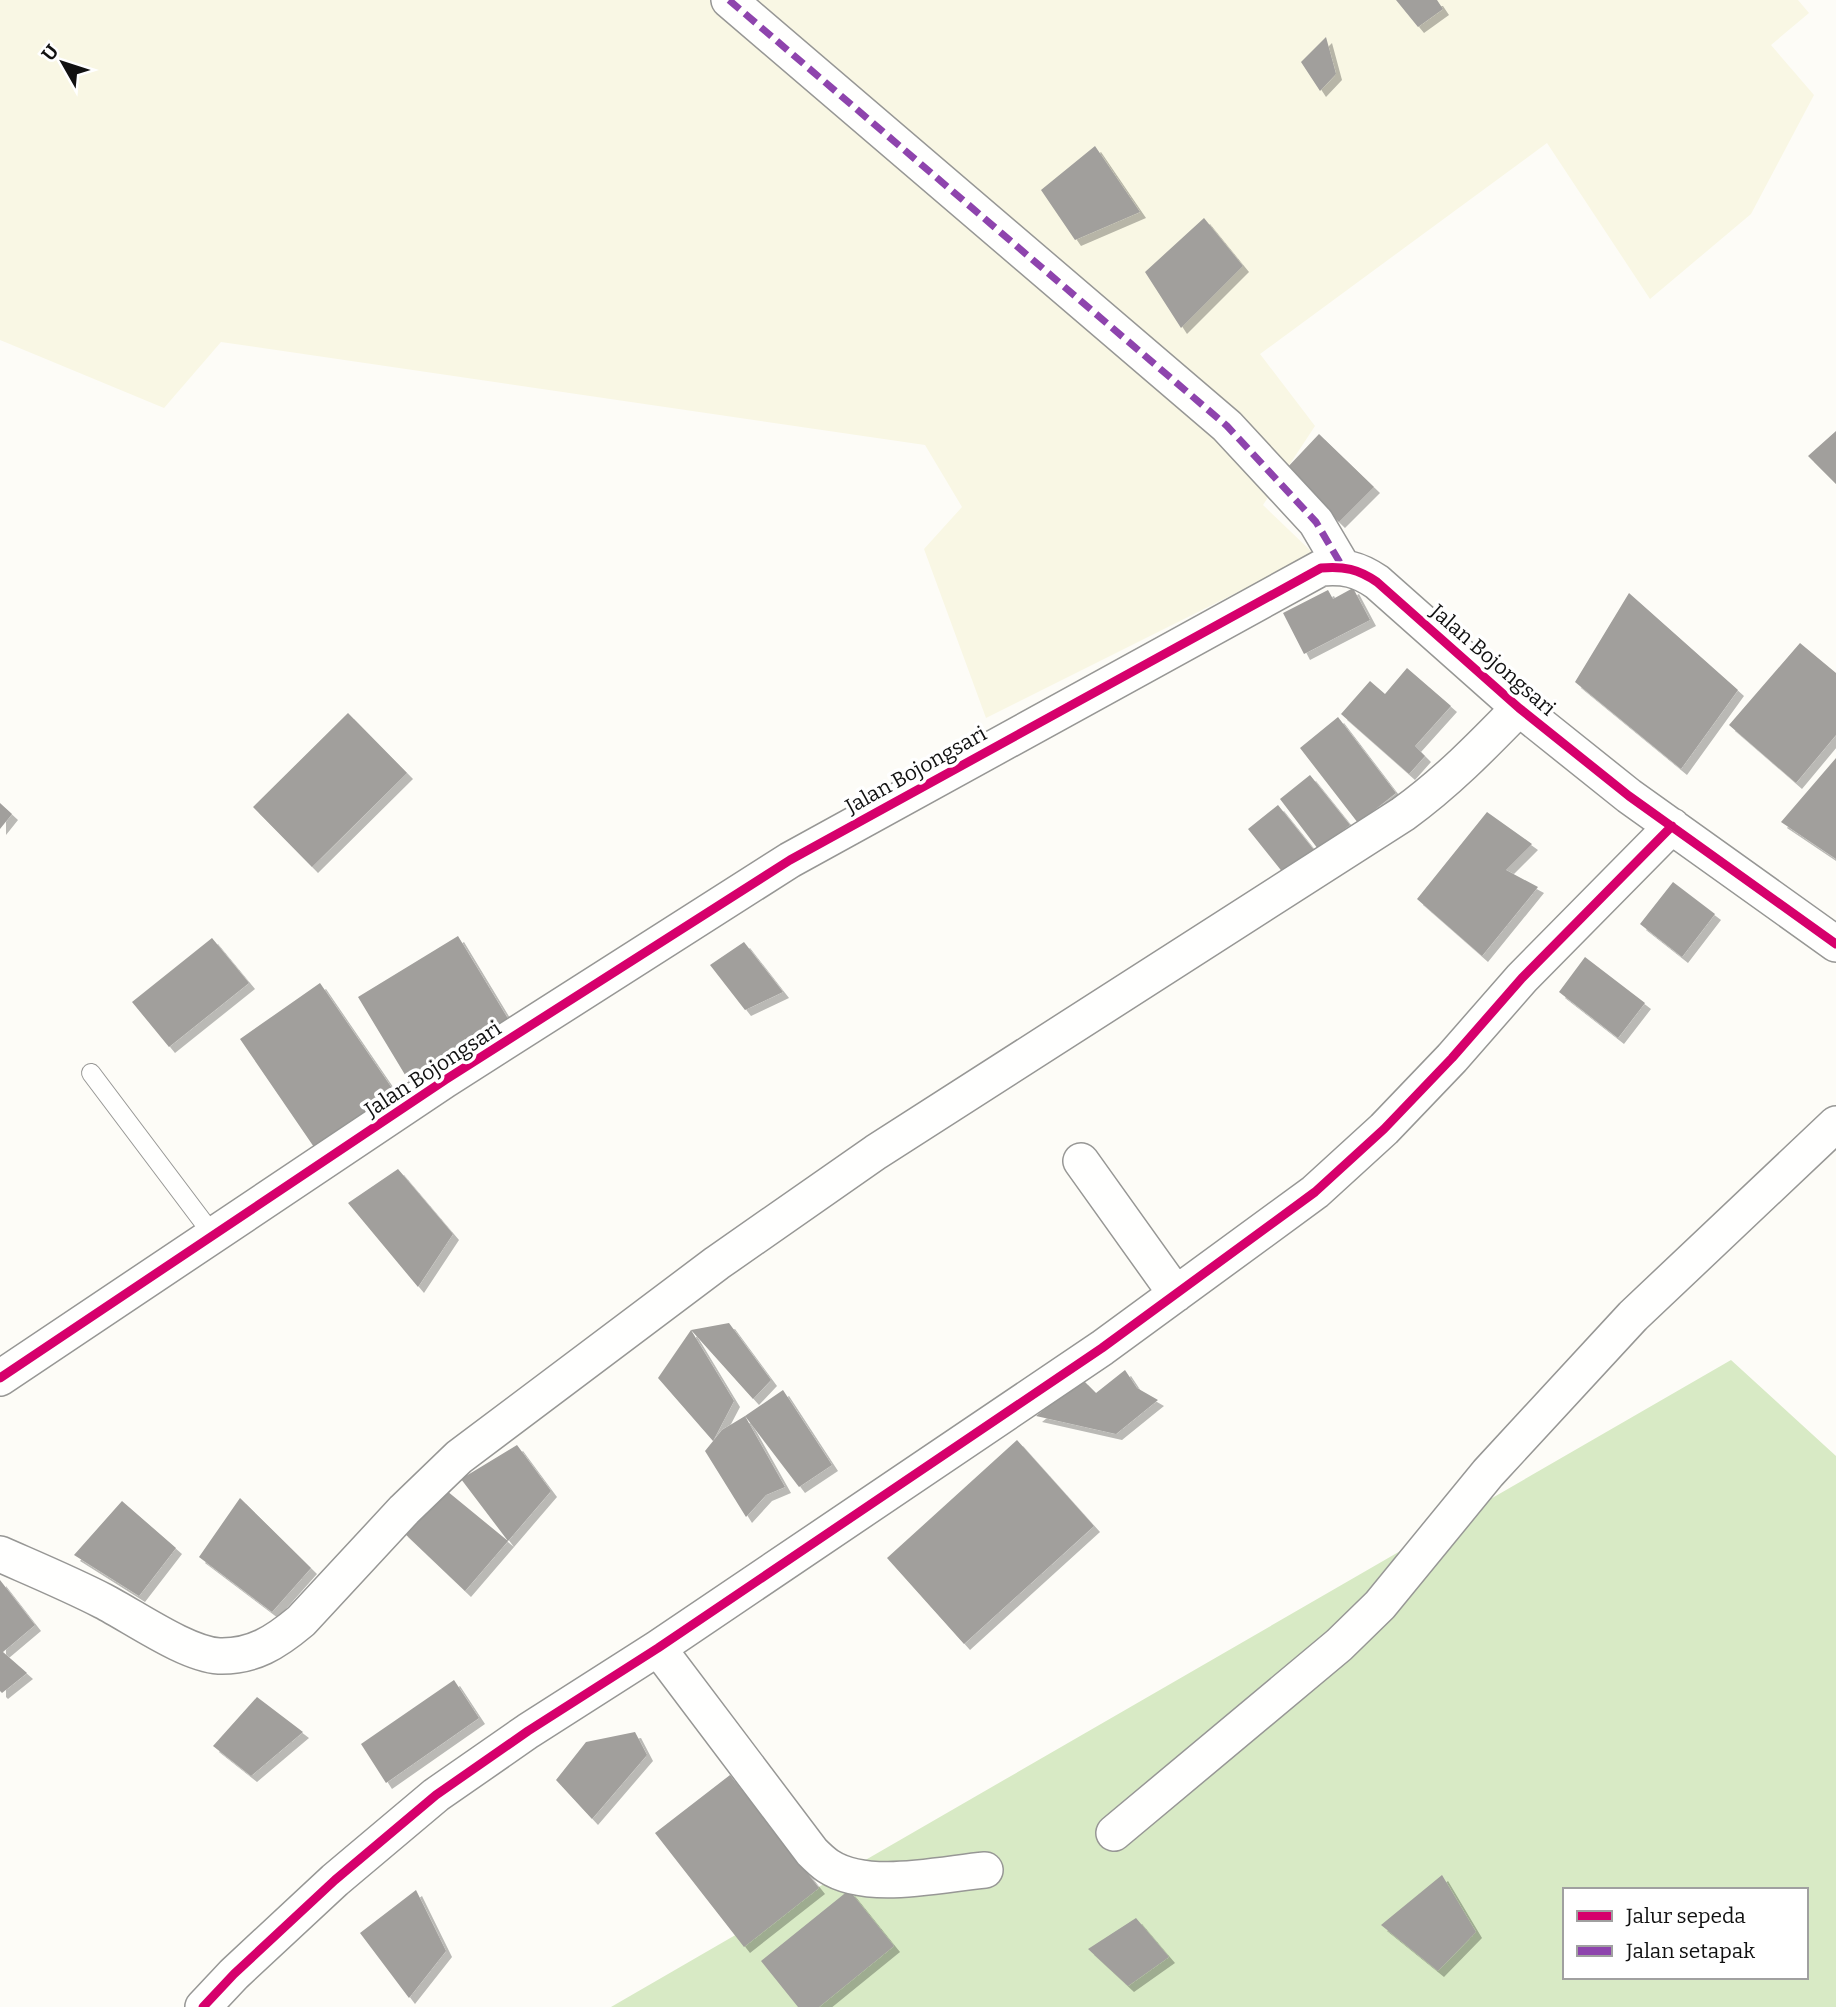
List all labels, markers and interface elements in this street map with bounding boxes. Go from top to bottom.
north arrow [28,28,98,98]
text: U [37,40,64,65]
street label: Jalan Bojongsari [1424,598,1561,721]
street label: Jalan Bojongsari [840,720,991,820]
street label: Jalan Bojongsari [359,1015,506,1123]
legend [1563,1888,1808,1979]
text: Jalur sepeda [1625,1903,1746,1929]
text: Jalan setapak [1625,1938,1755,1964]

